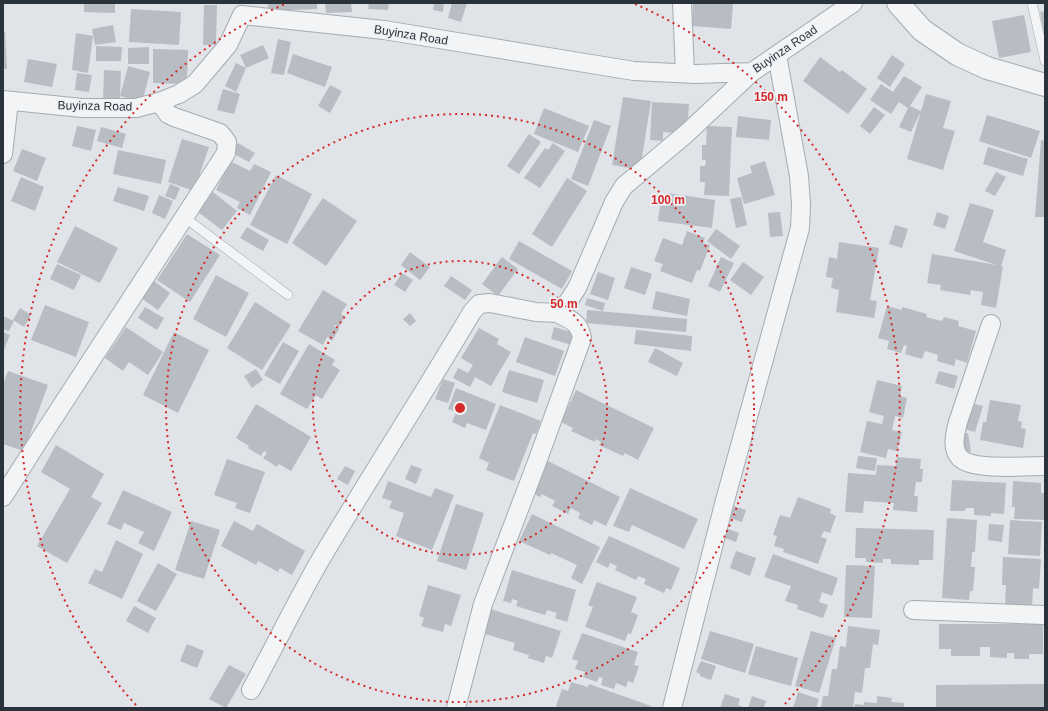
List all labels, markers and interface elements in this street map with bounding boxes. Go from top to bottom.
street label: Buyinza Road [373,22,449,48]
street label: Buyinza Road [750,22,820,76]
text: 150 m [754,90,788,104]
street label: Buyinza Road [58,98,132,114]
text: 100 m [651,193,685,207]
text: 50 m [550,297,578,311]
centre of rings [453,401,467,415]

